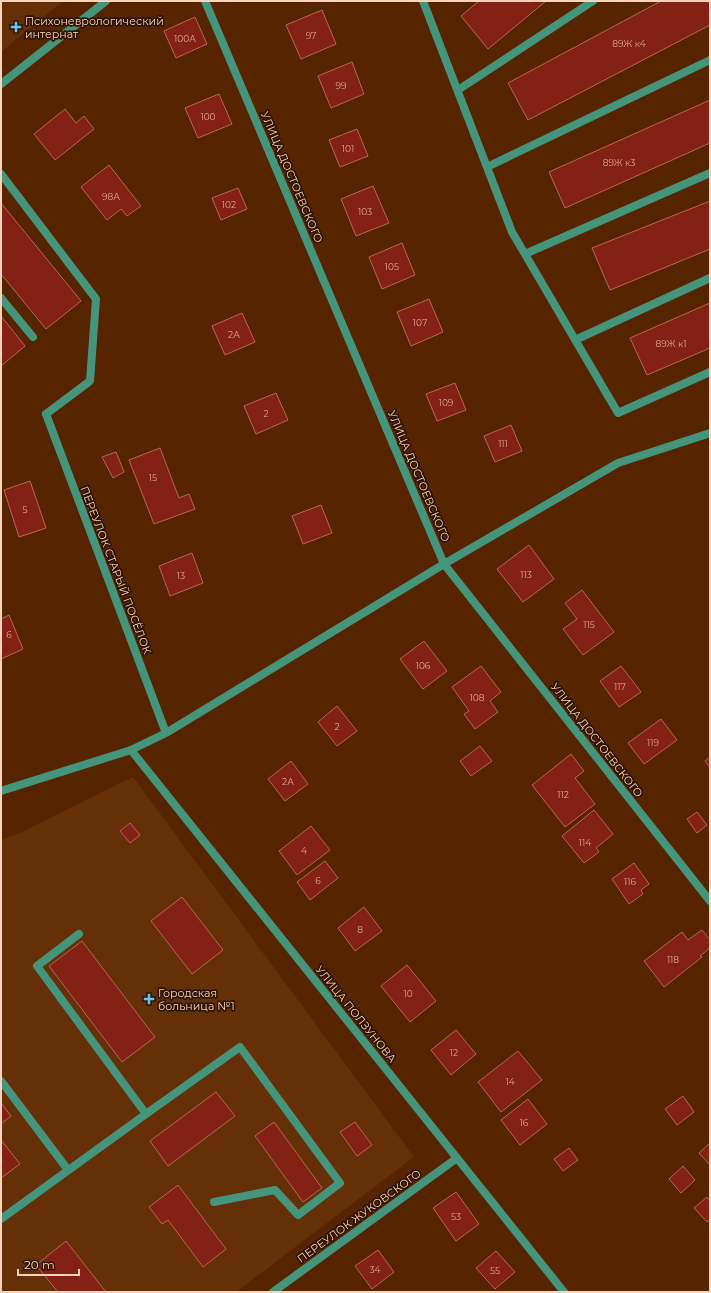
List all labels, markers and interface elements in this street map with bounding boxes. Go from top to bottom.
place label: Психоневрологический интернат [25,14,164,41]
marker: Психоневрологический интернат [10,21,22,33]
house number: 97 [306,30,316,41]
house number: 100А [174,33,196,44]
house number: 89Ж к4 [612,38,646,49]
house number: 99 [336,80,347,91]
street label: УЛИЦА ДОСТОЕВСКОГО [258,109,326,245]
house number: 100 [200,111,216,122]
house number: 101 [342,143,354,154]
house number: 89Ж к3 [603,157,635,168]
house number: 98А [102,191,120,202]
house number: 102 [222,199,236,210]
house number: 103 [358,206,372,217]
house number: 105 [385,261,399,272]
house number: 107 [413,317,427,328]
house number: 2А [228,329,240,340]
house number: 89Ж к1 [656,338,686,349]
house number: 109 [439,397,454,408]
house number: 2 [263,408,269,419]
street label: УЛИЦА ДОСТОЕВСКОГО [385,408,453,544]
house number: 111 [498,438,508,449]
house number: 15 [149,472,157,483]
street label: ПЕРЕУЛОК СТАРЫЙ ПОСЁЛОК [77,484,155,656]
house number: 5 [22,504,28,515]
house number: 113 [520,569,532,580]
house number: 13 [177,570,185,581]
house number: 115 [583,619,595,630]
house number: 6 [6,629,12,640]
house number: 106 [416,660,431,671]
street label: УЛИЦА ДОСТОЕВСКОГО [548,680,646,800]
house number: 117 [614,681,626,692]
house number: 108 [470,692,485,703]
house number: 2 [334,721,340,732]
house number: 119 [647,737,660,748]
house number: 2А [282,776,294,787]
house number: 112 [557,789,569,800]
house number: 114 [579,837,591,848]
house number: 4 [301,845,307,856]
house number: 6 [315,875,321,886]
house number: 116 [624,876,637,887]
house number: 8 [357,924,363,935]
house number: 118 [667,954,679,965]
street label: УЛИЦА ПОЛЗУНОВА [313,963,400,1066]
place label: Городская больница №1 [158,986,235,1013]
house number: 10 [403,988,413,999]
marker: Городская больница №1 [143,993,155,1005]
house number: 12 [450,1047,458,1058]
house number: 14 [505,1076,515,1087]
house number: 16 [520,1117,529,1128]
street label: ПЕРЕУЛОК ЖУКОВСКОГО [294,1166,424,1266]
house number: 53 [451,1211,461,1222]
scale bar [18,1251,79,1277]
text: 20 m [24,1257,55,1272]
house number: 34 [369,1264,381,1275]
house number: 55 [490,1265,500,1276]

